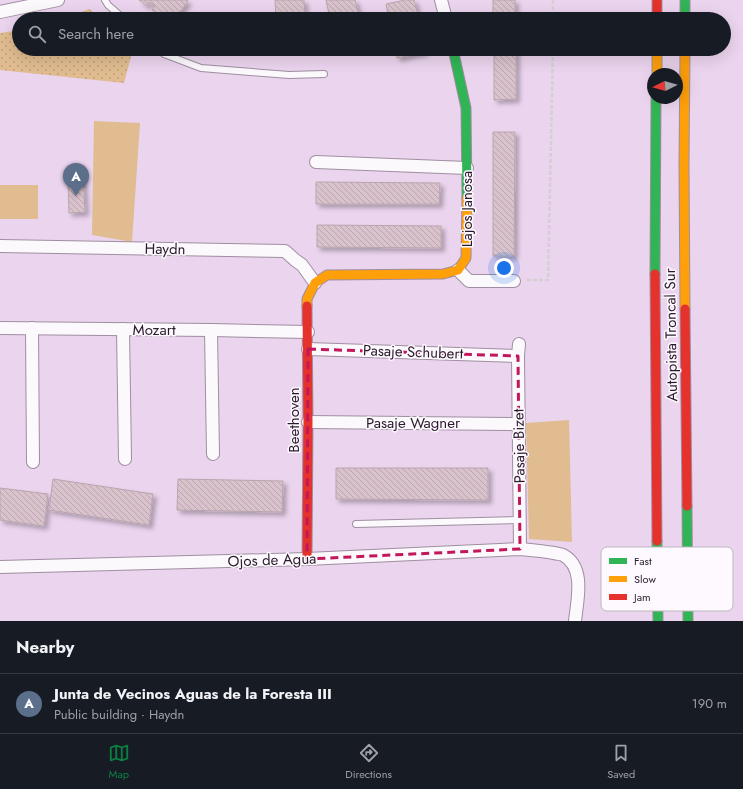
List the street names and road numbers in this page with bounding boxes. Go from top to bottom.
street label: Lajos Janosa [456,171,478,247]
street label: Haydn [144,238,186,260]
street label: Autopista Troncal Sur [659,267,683,402]
street label: Mozart [133,319,176,341]
street label: Pasaje Schubert [362,339,464,365]
street label: Beethoven [283,387,305,453]
street label: Pasaje Bizet [507,408,531,483]
street label: Pasaje Wagner [366,412,461,434]
street label: Ojos de Agua [227,547,317,573]

